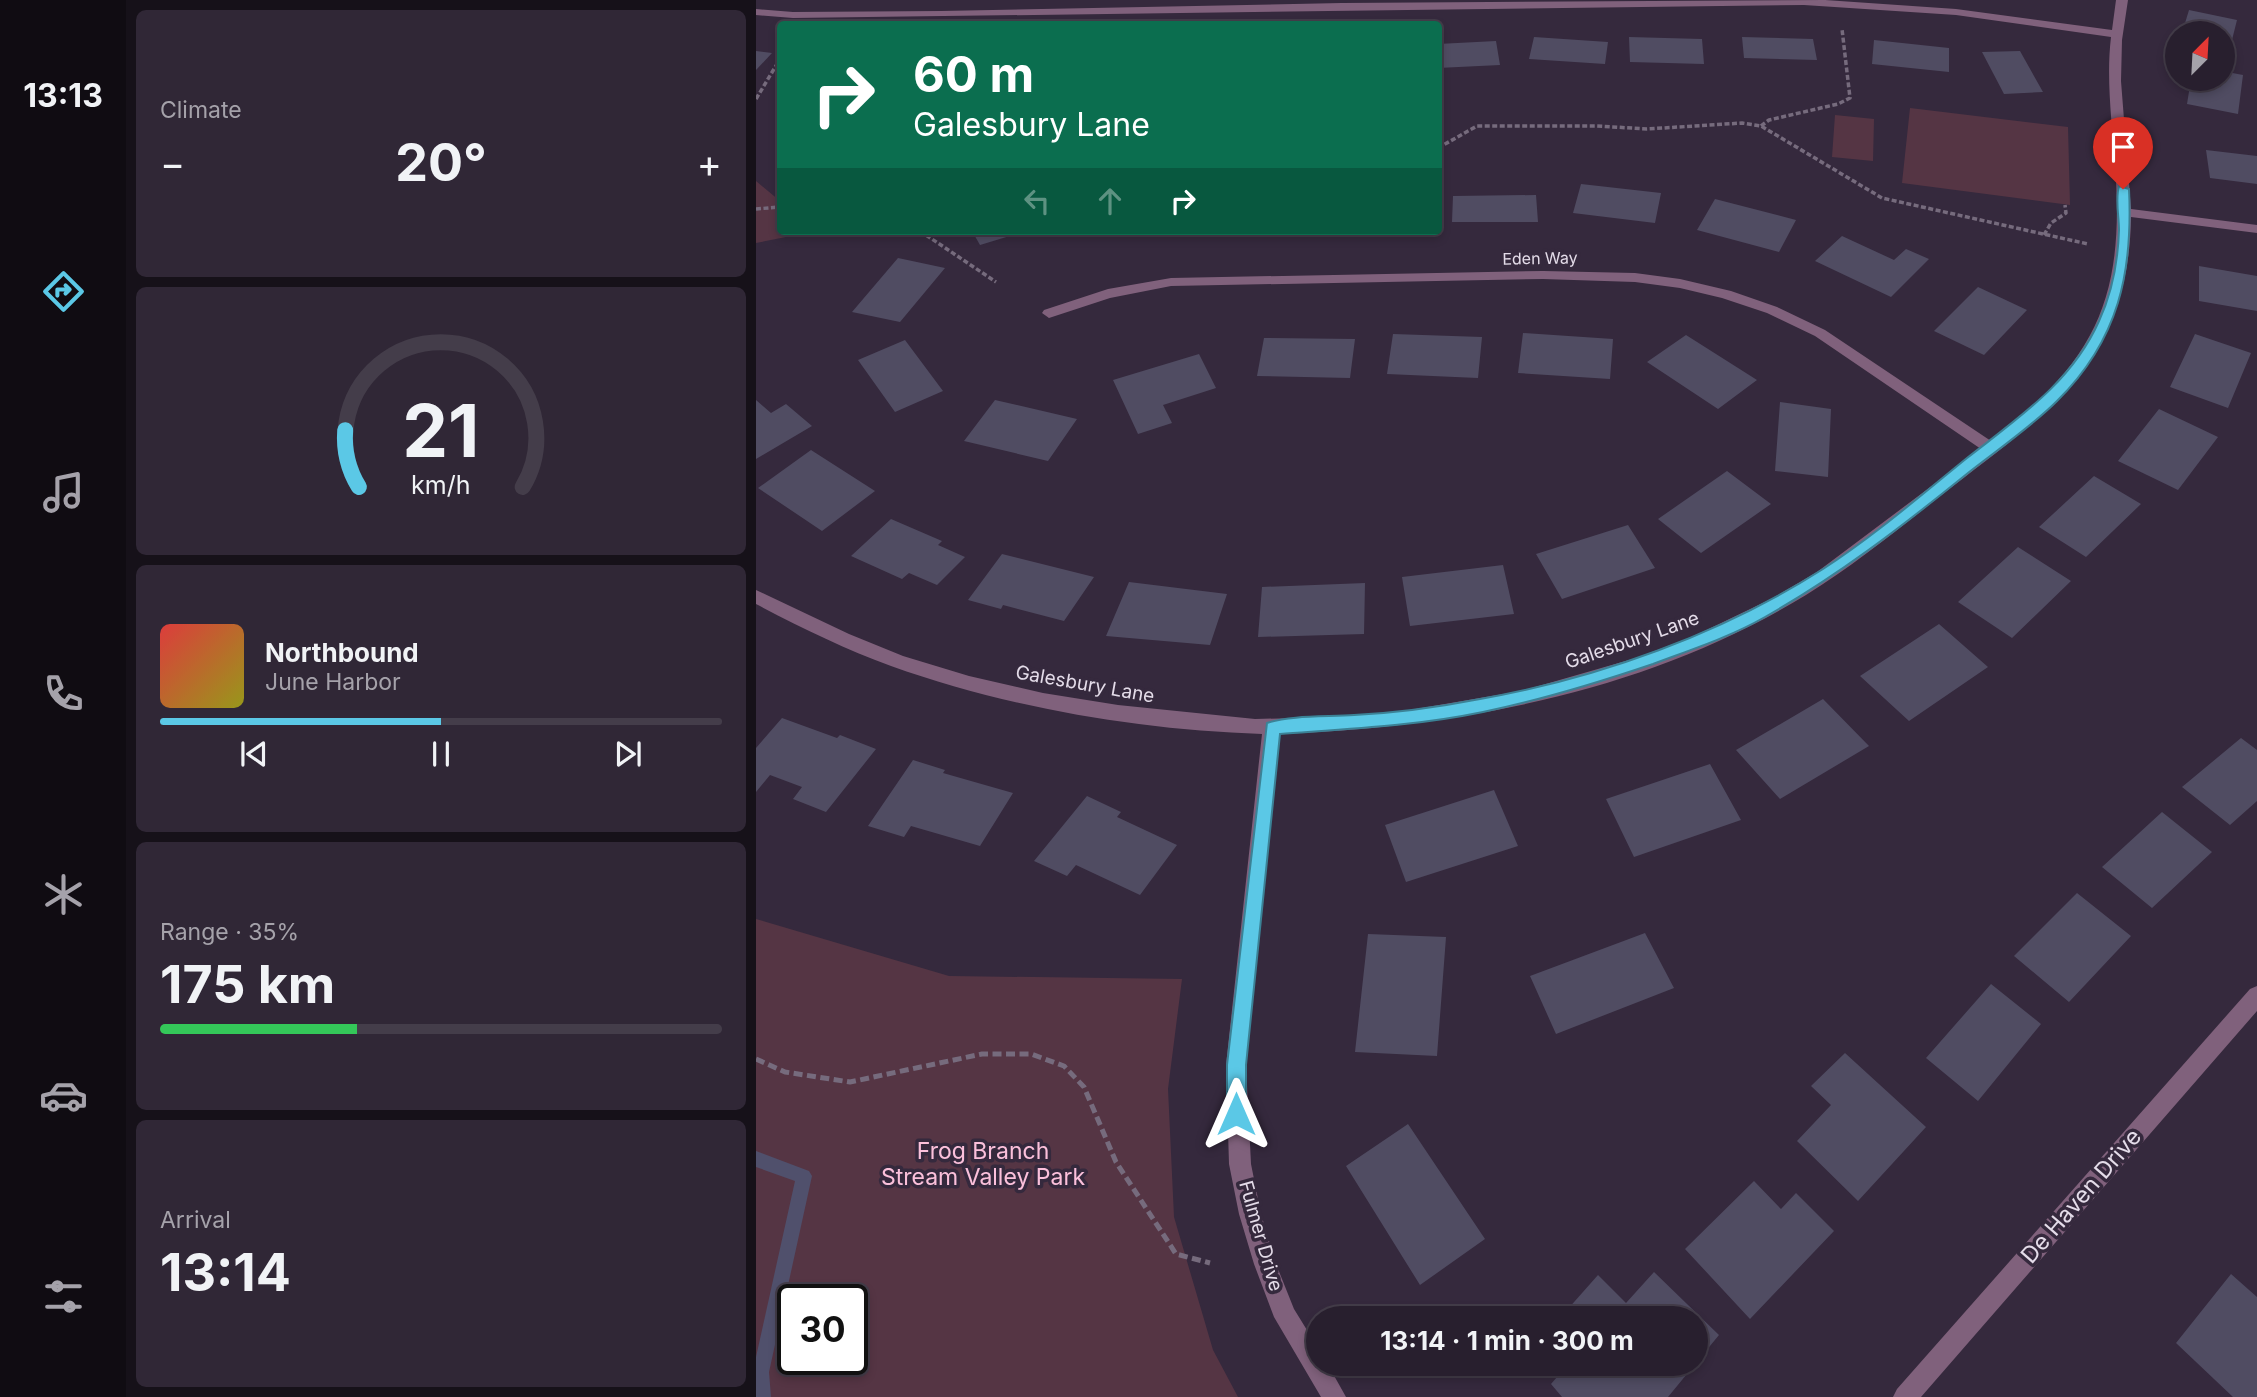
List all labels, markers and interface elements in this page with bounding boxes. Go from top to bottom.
north arrow [2165,21,2235,91]
map controls [2165,21,2235,91]
text: 60 m [913,45,1034,104]
icon: right [798,49,889,140]
text: 13:13 [23,76,103,115]
text: Climate [160,96,242,124]
text: Galesbury Lane [913,105,1150,144]
pin [2093,117,2153,189]
icon: arrive [2104,128,2142,166]
text: 20° [395,131,487,194]
text: − [160,140,185,186]
text: + [697,140,722,186]
icon: left [1018,182,1056,220]
icon: ahead [1091,182,1129,220]
icon: right [1164,182,1202,220]
street label: Eden Way [1502,247,1578,269]
icon: directions [39,267,88,316]
text: 21 [402,387,480,476]
icon: music [39,468,88,517]
text: km/h [411,470,471,500]
street label: Galesbury Lane [1562,606,1702,674]
text: Northbound [265,637,419,668]
street label: Galesbury Lane [1014,660,1156,708]
text: June Harbor [265,668,401,696]
icon: phone [39,669,88,718]
icon: previous [235,735,273,773]
icon: pause [422,735,460,773]
icon: next [609,735,647,773]
icon: climate [39,870,88,919]
text: Range · 35% [160,918,299,946]
text: 175 km [160,953,335,1016]
icon: car [39,1071,88,1120]
position arrow [1199,1077,1273,1151]
street label: De Haven Drive [2015,1123,2147,1269]
park label: Frog Branch Stream Valley Park [881,1137,1085,1191]
street label: Fulmer Drive [1234,1178,1288,1294]
text: Arrival [160,1206,231,1234]
text: 13:14 [160,1241,291,1304]
icon: filters [39,1272,88,1321]
speed limit sign: 30 [777,1284,868,1375]
text: 13:14 · 1 min · 300 m [1380,1325,1634,1356]

